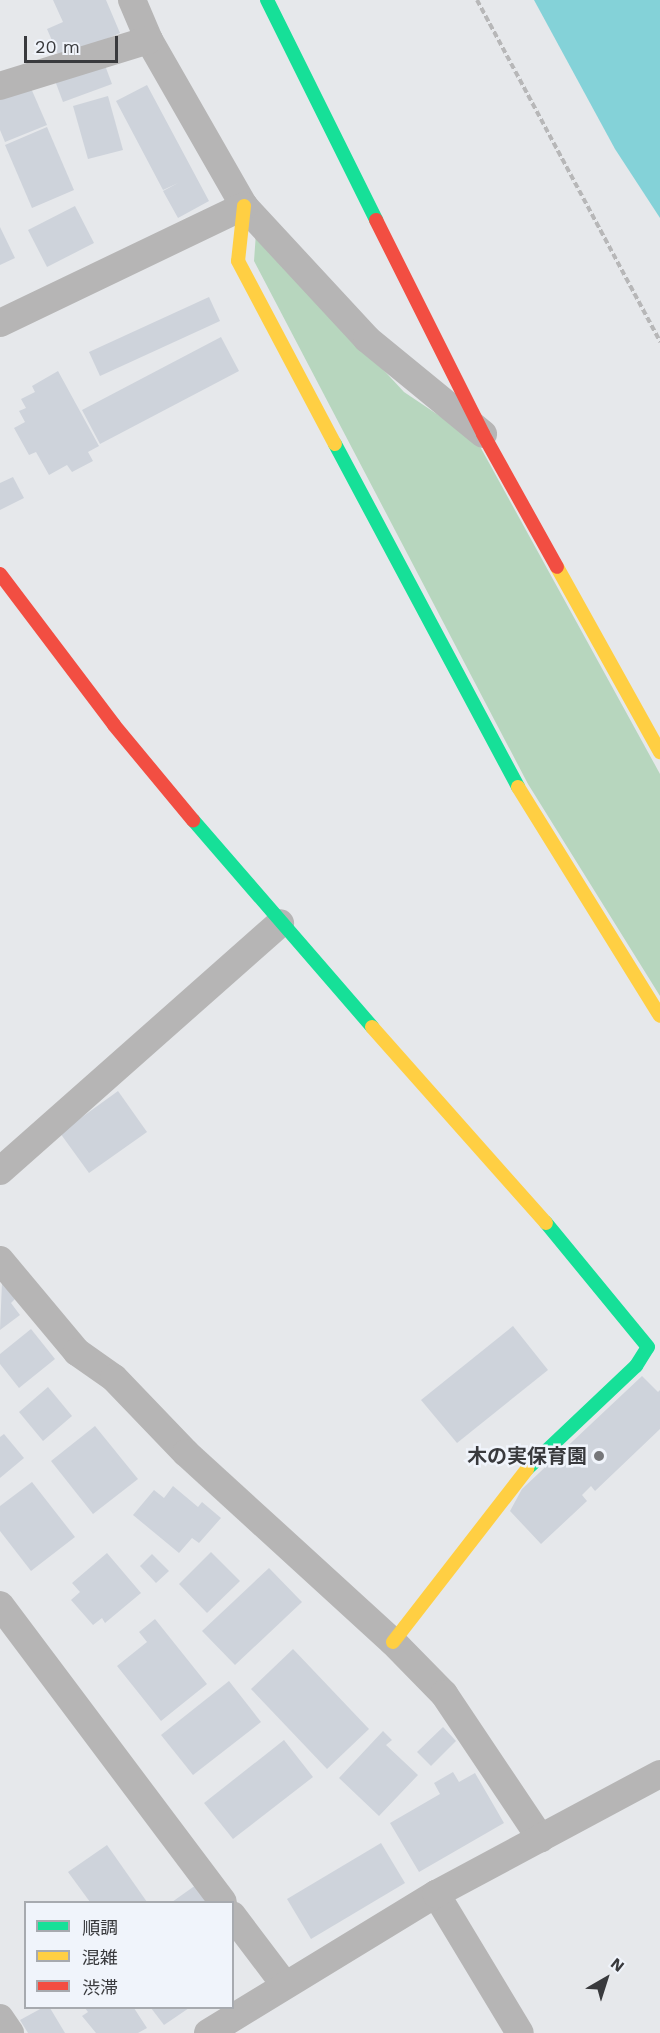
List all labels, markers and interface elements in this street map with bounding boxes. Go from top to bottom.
scale bar [27,24,122,62]
text: 20 m [35,36,80,57]
place label: 木の実保育園 [467,1444,587,1468]
marker: 木の実保育園 [592,1449,606,1463]
legend [24,1901,234,2009]
text: 順調 [82,1917,118,1938]
text: 混雑 [82,1947,118,1968]
north arrow [576,1949,636,2009]
text: N [607,1954,628,1976]
text: 渋滞 [82,1977,118,1998]

